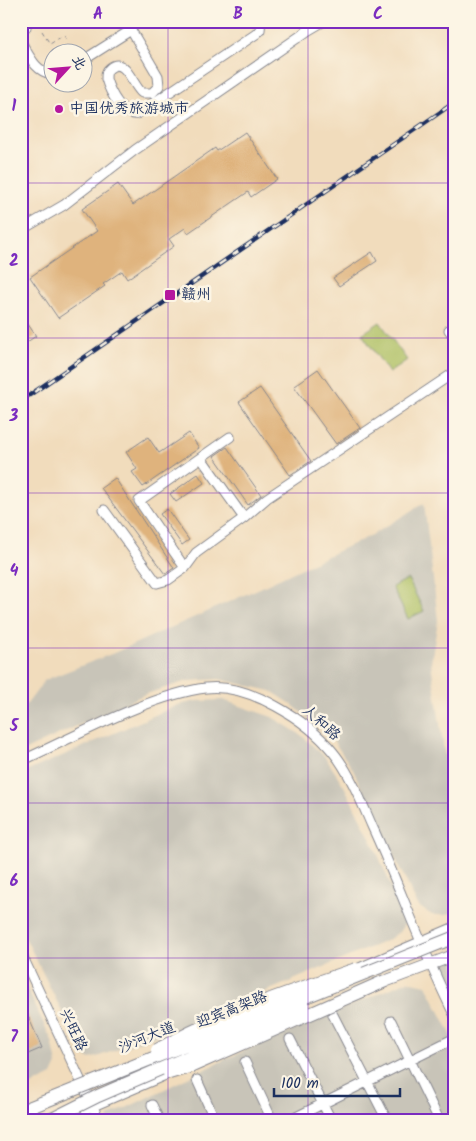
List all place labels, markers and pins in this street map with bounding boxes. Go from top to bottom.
place label: 中国优秀旅游城市 [69,97,189,121]
marker: 中国优秀旅游城市 [53,103,65,115]
place label: 赣州 [181,283,211,307]
marker: 赣州 [163,288,177,302]

